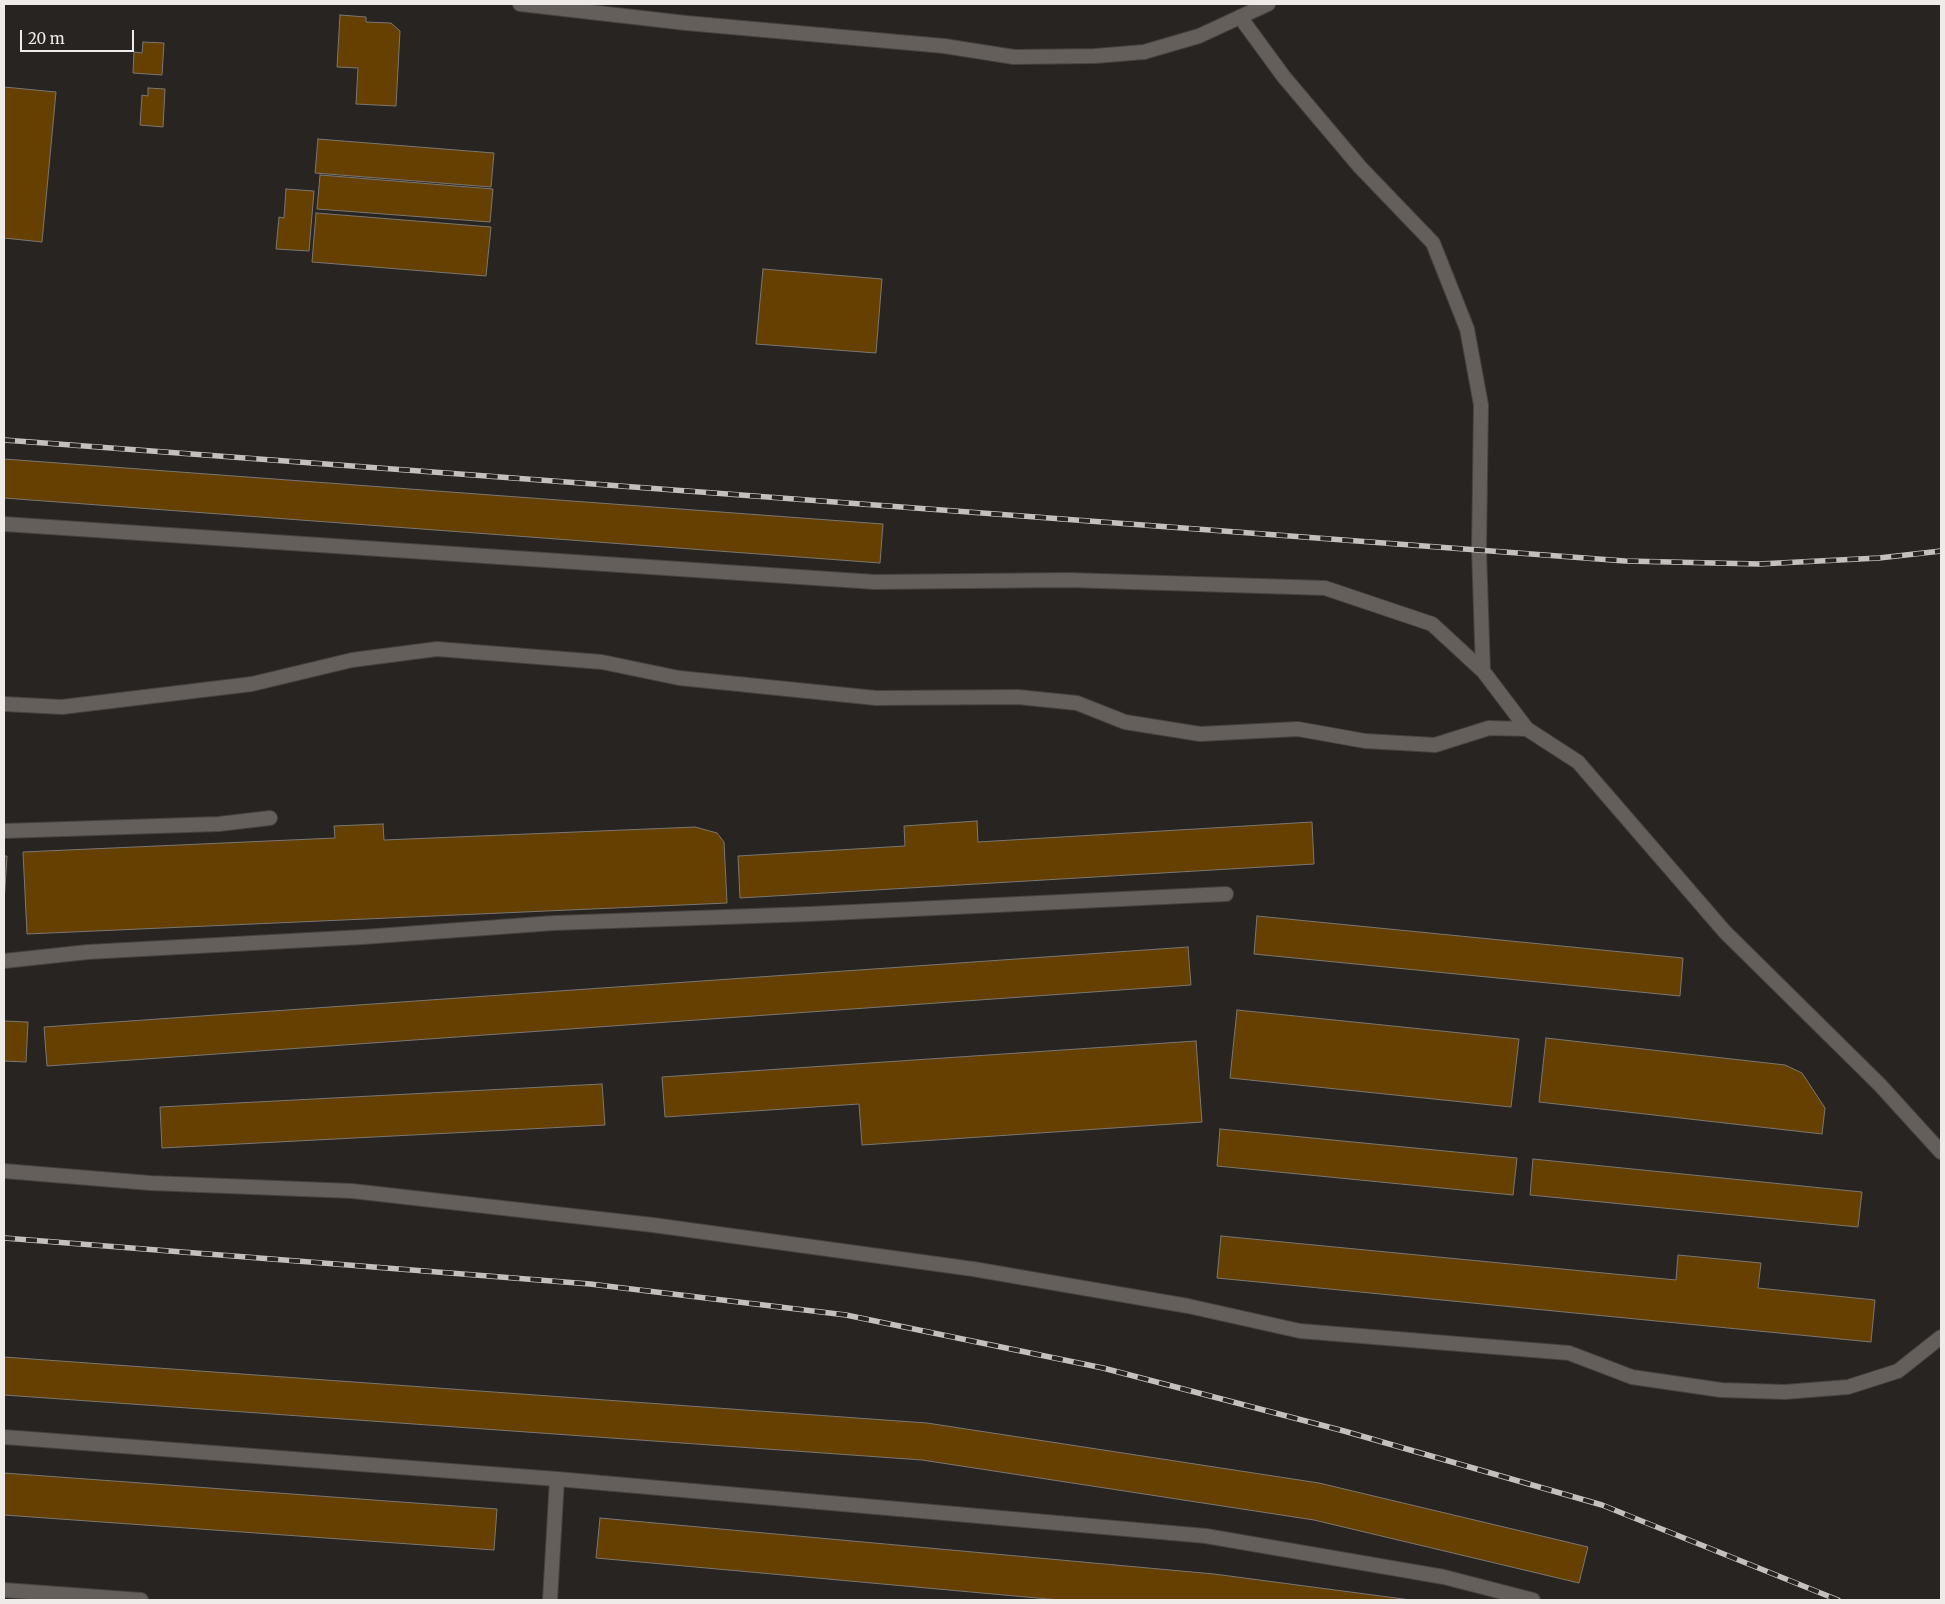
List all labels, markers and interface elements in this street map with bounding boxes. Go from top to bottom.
scale bar [22,20,136,52]
text: 20 m [28,29,65,48]

